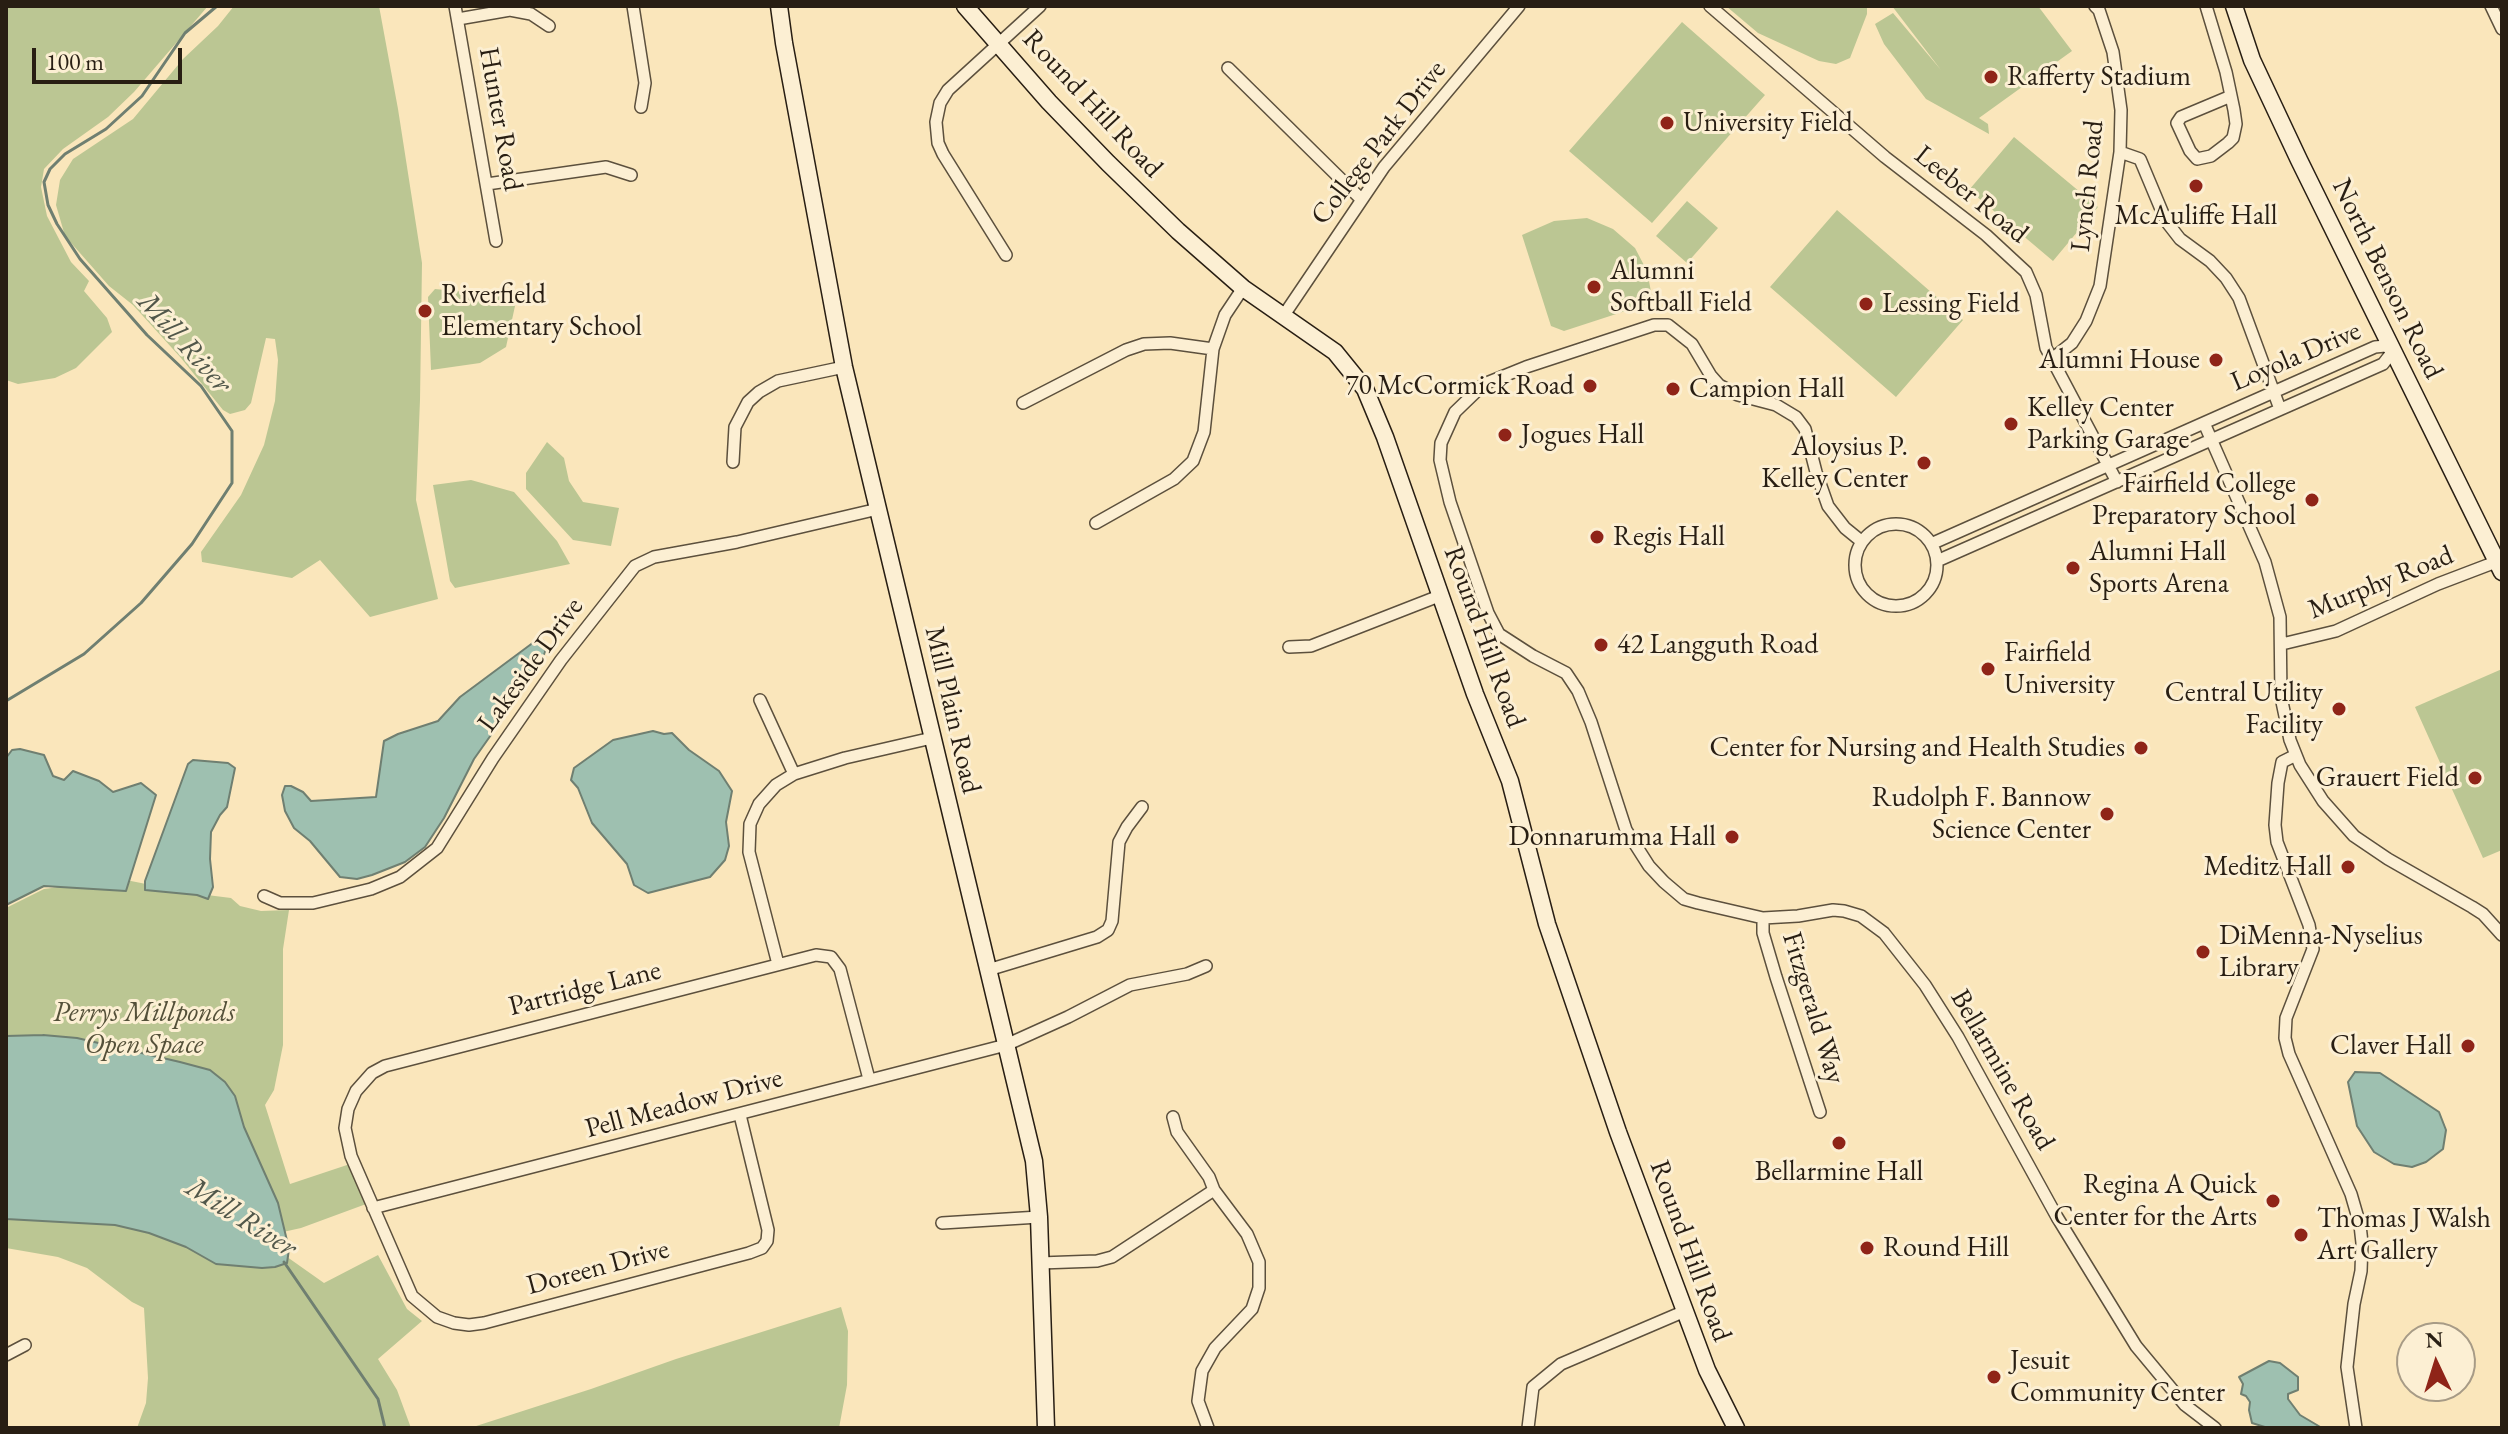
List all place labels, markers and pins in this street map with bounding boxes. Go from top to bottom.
place label: Rafferty Stadium [2007,60,2191,94]
marker: Rafferty Stadium [1982,68,2000,86]
place label: University Field [1683,106,1853,140]
marker: University Field [1658,114,1676,132]
marker: McAuliffe Hall [2187,177,2205,195]
place label: McAuliffe Hall [2115,199,2277,233]
place label: Alumni Softball Field [1610,254,1752,320]
place label: Riverfield Elementary School [441,278,642,344]
marker: Alumni Softball Field [1585,278,1603,296]
place label: Lessing Field [1882,287,2020,321]
marker: Lessing Field [1857,295,1875,313]
marker: Riverfield Elementary School [416,302,434,320]
place label: Alumni House [2039,343,2200,377]
marker: Alumni House [2207,351,2225,369]
place label: 70 McCormick Road [1345,369,1574,403]
place label: Campion Hall [1689,372,1845,406]
marker: 70 McCormick Road [1581,377,1599,395]
marker: Campion Hall [1664,380,1682,398]
place label: Kelley Center Parking Garage [2027,391,2189,457]
marker: Kelley Center Parking Garage [2002,415,2020,433]
place label: Jogues Hall [1521,418,1644,452]
marker: Jogues Hall [1496,426,1514,444]
place label: Aloysius P. Kelley Center [1761,430,1908,496]
marker: Aloysius P. Kelley Center [1915,454,1933,472]
place label: Fairfield College Preparatory School [2092,467,2296,533]
marker: Fairfield College Preparatory School [2303,491,2321,509]
place label: Regis Hall [1613,520,1725,554]
marker: Regis Hall [1588,528,1606,546]
place label: Alumni Hall Sports Arena [2089,535,2229,601]
marker: Alumni Hall Sports Arena [2064,559,2082,577]
place label: 42 Langguth Road [1617,628,1818,662]
marker: 42 Langguth Road [1592,636,1610,654]
place label: Fairfield University [2004,636,2115,702]
marker: Fairfield University [1979,660,1997,678]
place label: Central Utility Facility [2165,676,2323,742]
marker: Central Utility Facility [2330,700,2348,718]
place label: Center for Nursing and Health Studies [1709,731,2125,765]
marker: Center for Nursing and Health Studies [2132,739,2150,757]
place label: Grauert Field [2316,761,2459,795]
marker: Grauert Field [2466,769,2484,787]
place label: Rudolph F. Bannow Science Center [1872,781,2091,847]
marker: Rudolph F. Bannow Science Center [2098,805,2116,823]
place label: Donnarumma Hall [1509,820,1716,854]
marker: Donnarumma Hall [1723,828,1741,846]
place label: Meditz Hall [2203,850,2332,884]
marker: Meditz Hall [2339,858,2357,876]
place label: DiMenna-Nyselius Library [2219,919,2423,985]
marker: DiMenna-Nyselius Library [2194,943,2212,961]
place label: Claver Hall [2330,1029,2452,1063]
marker: Claver Hall [2459,1037,2477,1055]
marker: Bellarmine Hall [1830,1134,1848,1152]
place label: Bellarmine Hall [1755,1155,1923,1189]
place label: Regina A Quick Center for the Arts [2053,1168,2257,1234]
marker: Regina A Quick Center for the Arts [2264,1192,2282,1210]
place label: Thomas J Walsh Art Gallery [2317,1202,2491,1268]
marker: Thomas J Walsh Art Gallery [2292,1226,2310,1244]
place label: Round Hill [1883,1231,2009,1265]
marker: Round Hill [1858,1239,1876,1257]
place label: Jesuit Community Center [2010,1344,2225,1410]
marker: Jesuit Community Center [1985,1368,2003,1386]

